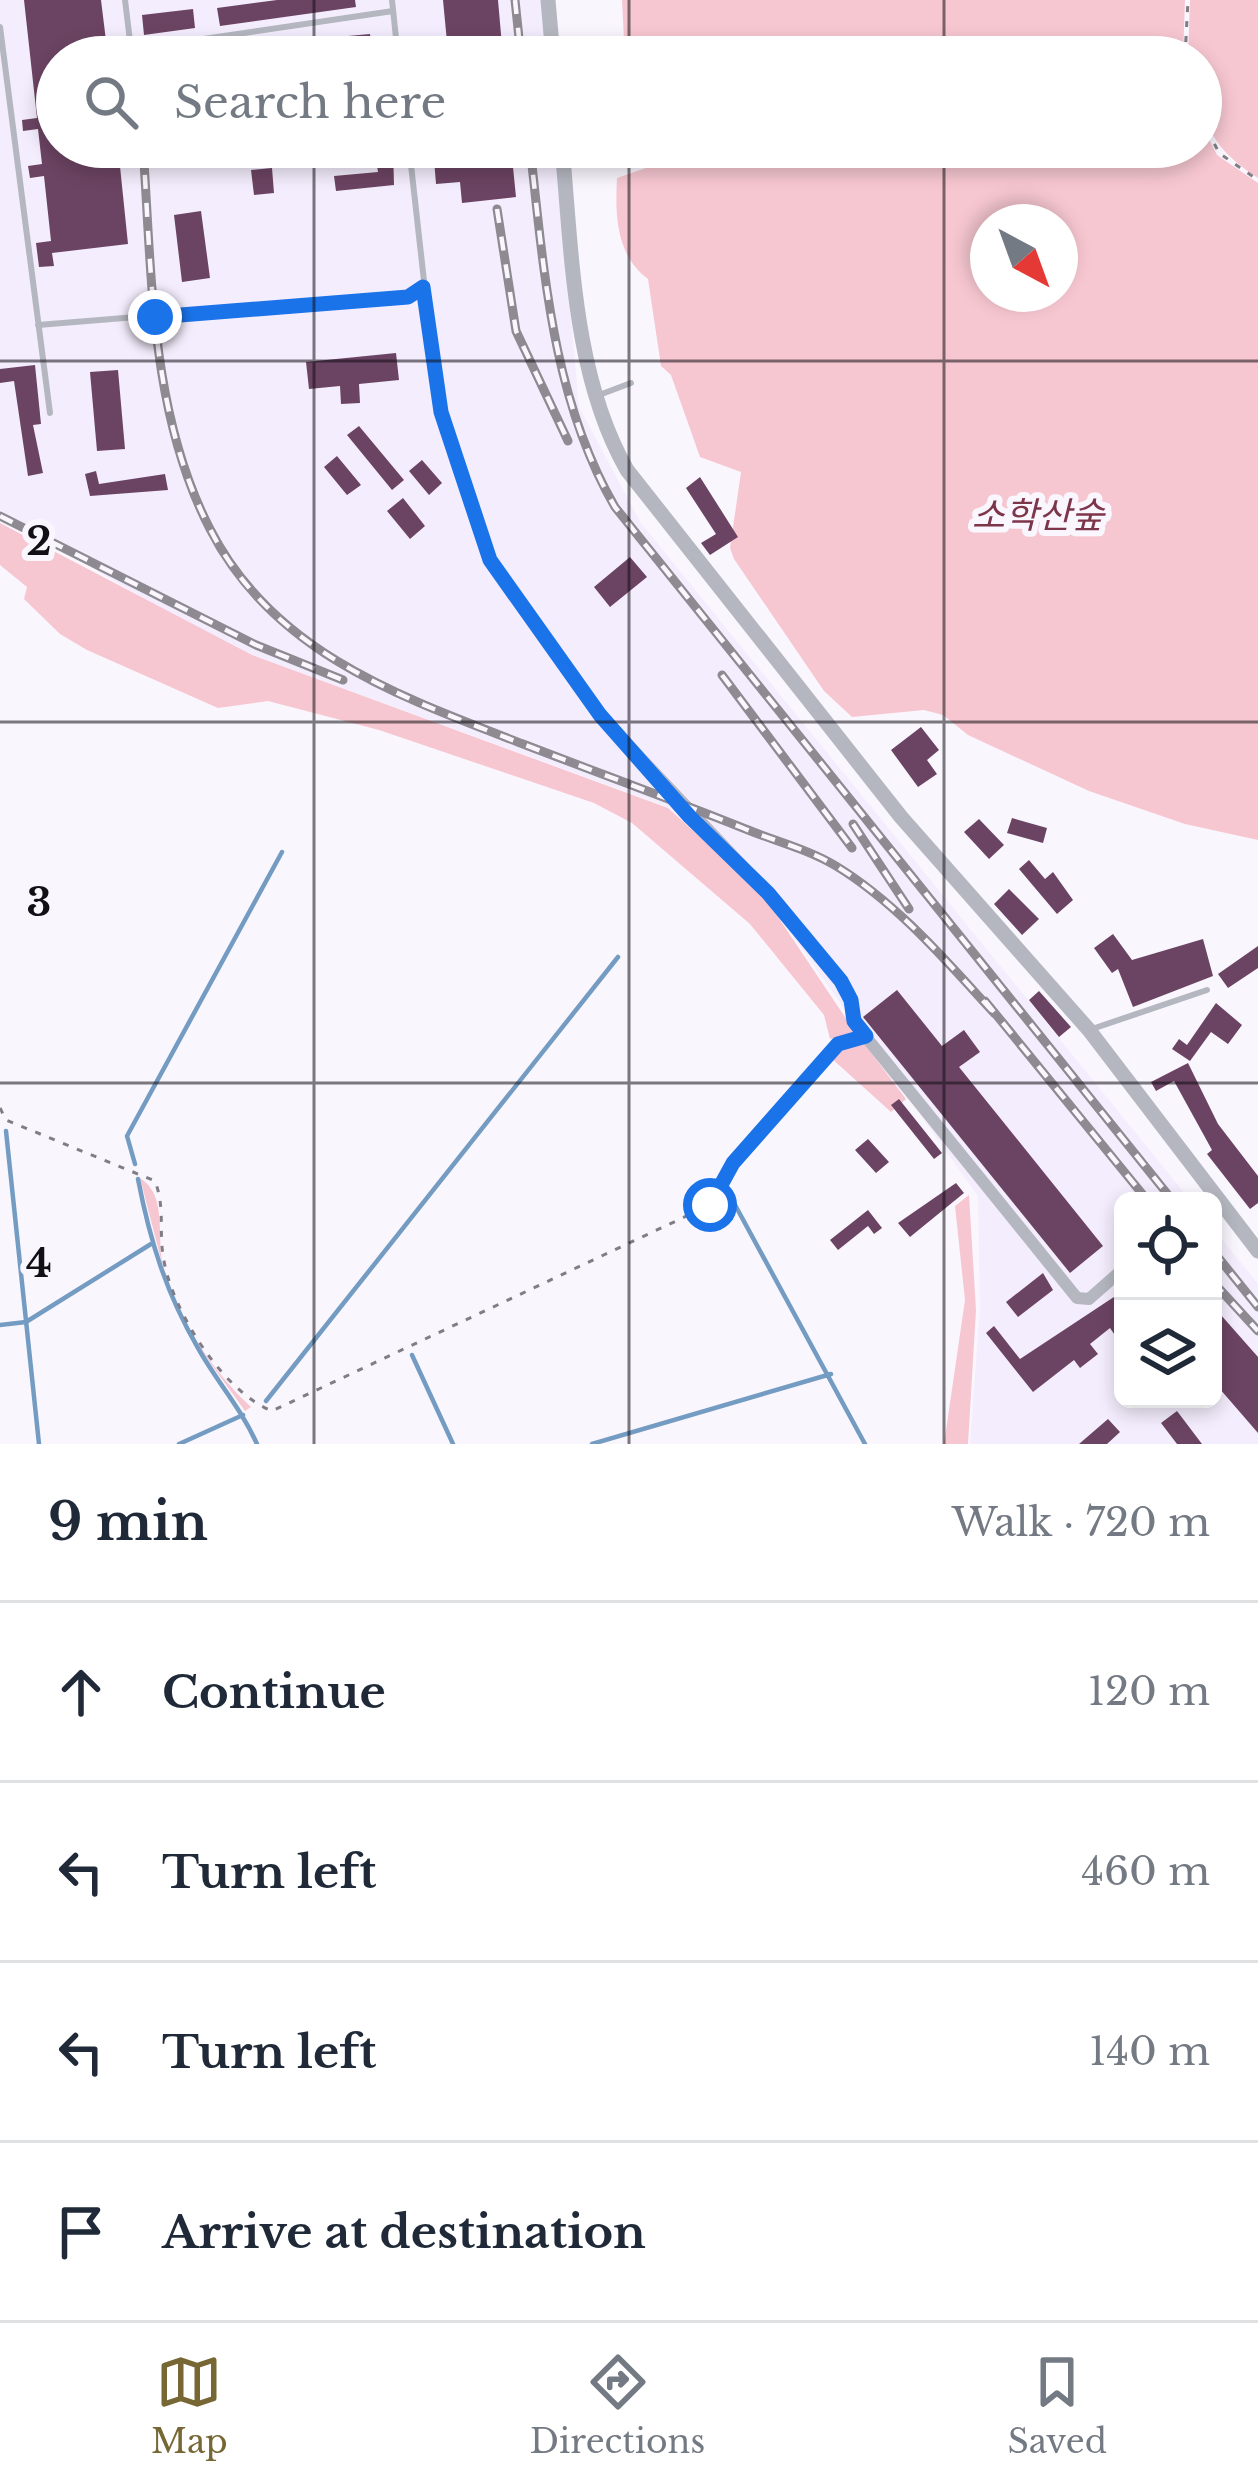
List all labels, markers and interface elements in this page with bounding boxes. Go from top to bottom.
search box [36,36,1222,168]
icon: search [78,69,144,135]
text: Search here [174,74,446,130]
north arrow [970,204,1078,312]
route end [128,290,182,344]
park label: 소학산숲 [972,493,1106,538]
text: 2 [26,517,52,566]
text: 3 [27,878,51,927]
route start [683,1178,737,1232]
map controls [1114,1192,1222,1408]
button: locate [1114,1192,1222,1300]
text: 4 [26,1239,52,1288]
button: layers [1114,1300,1222,1408]
text: 9 min [48,1491,208,1554]
text: Walk · 720 m [952,1498,1210,1547]
icon: ahead [48,1659,114,1725]
text: Continue [162,1664,386,1720]
text: 120 m [1088,1667,1210,1716]
icon: left [48,1839,114,1905]
text: Turn left [162,1844,376,1900]
text: 460 m [1081,1847,1210,1896]
icon: left [48,2019,114,2085]
text: Turn left [162,2024,376,2080]
text: 140 m [1089,2027,1210,2076]
icon: arrive [48,2199,114,2265]
text: Arrive at destination [162,2204,646,2260]
tab: Map [151,2349,228,2462]
tab: Directions [530,2349,705,2462]
tab: Saved [1007,2349,1107,2462]

